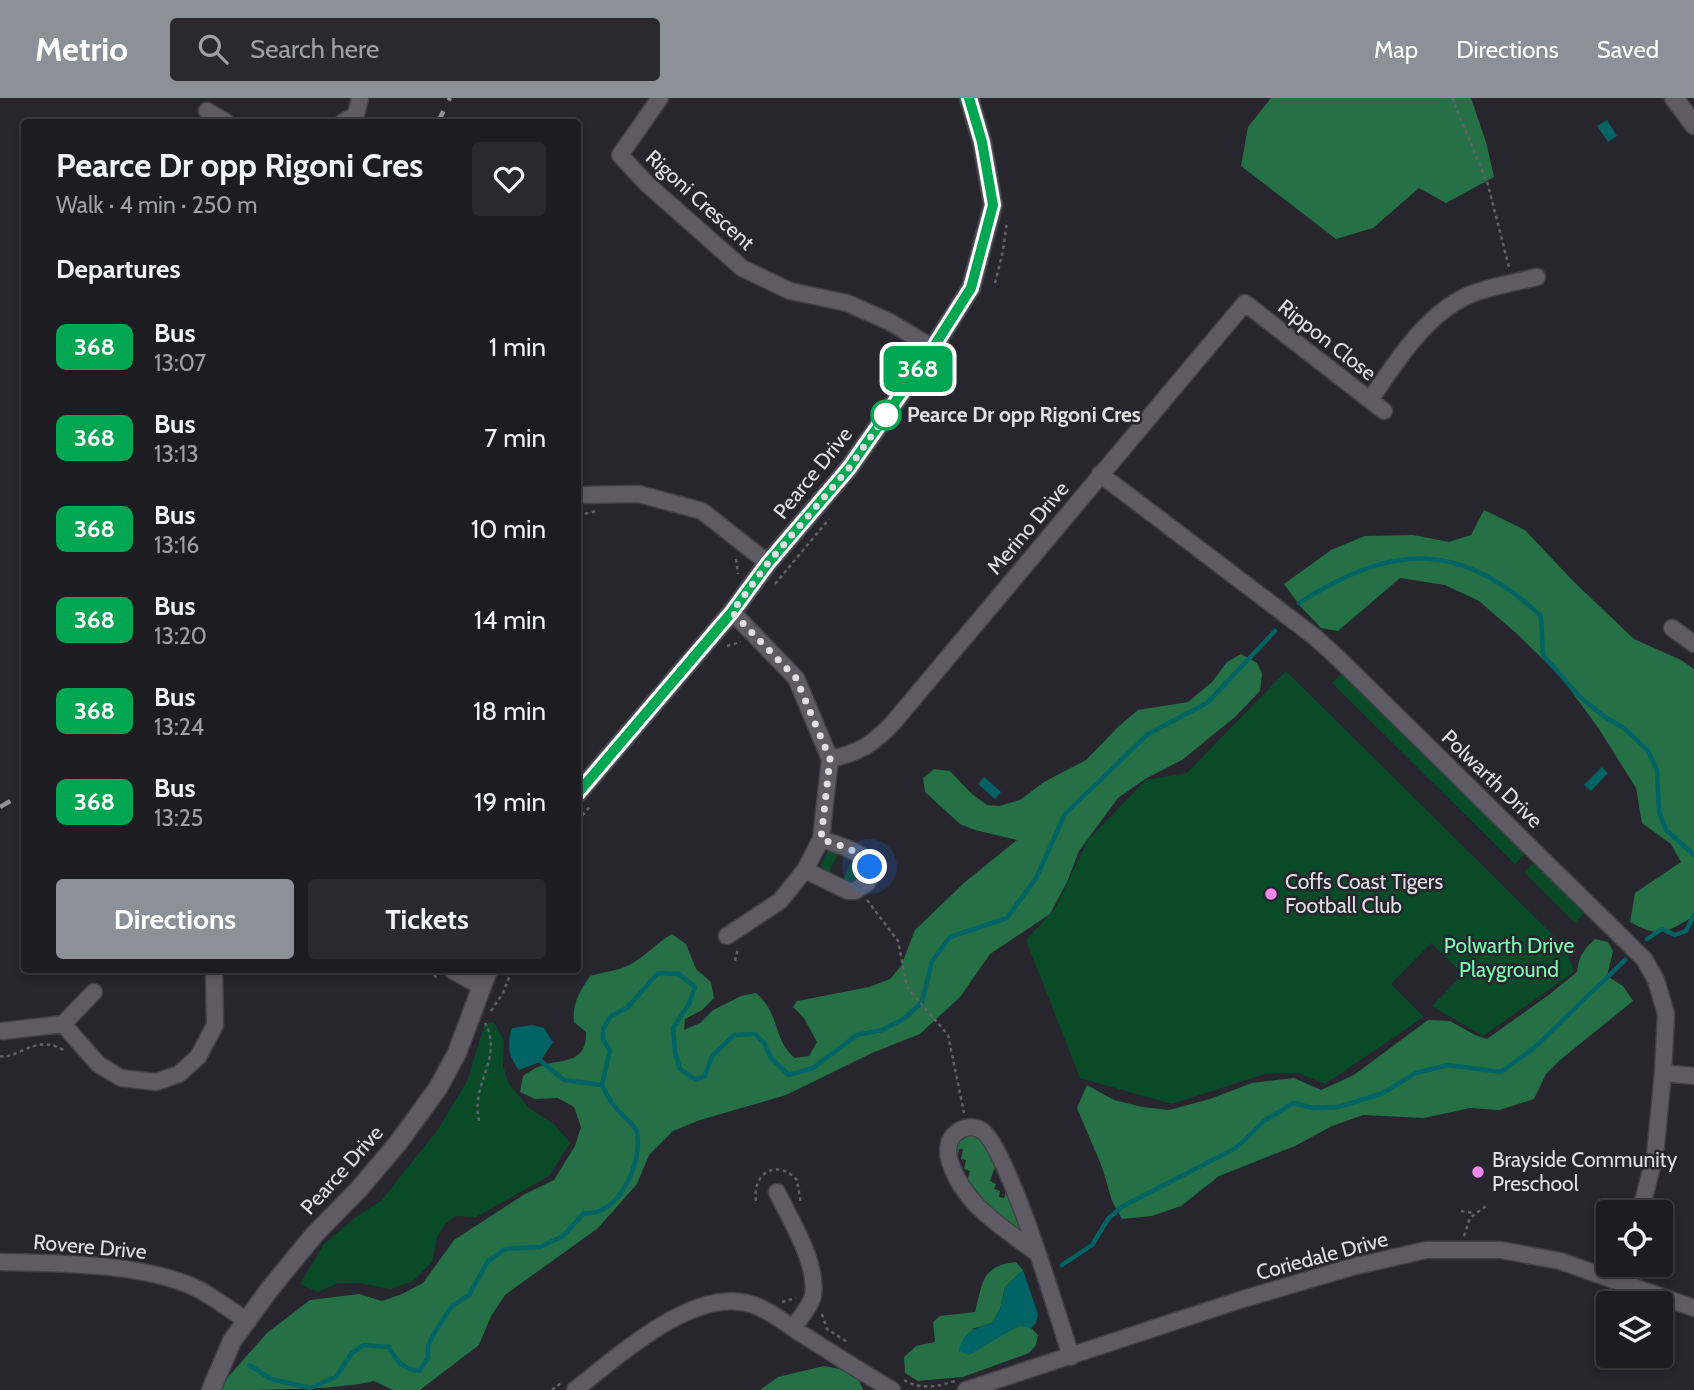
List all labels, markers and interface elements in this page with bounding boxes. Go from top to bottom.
search box [170,18,660,81]
text: Metrio [35,29,128,69]
icon: search [194,30,232,68]
text: Search here [250,33,379,65]
text: Map [1374,35,1418,64]
text: Directions [1456,35,1559,64]
text: Saved [1597,35,1659,64]
button: heart [472,142,546,216]
street label: Rigoni Crescent [641,144,760,255]
text: Pearce Dr opp Rigoni Cres [56,145,423,185]
text: Walk · 4 min · 250 m [56,191,258,219]
text: Departures [56,253,180,285]
street label: Rippon Close [1273,294,1381,386]
text: Bus [154,317,195,349]
text: 1 min [489,331,546,363]
text: 368 [74,332,115,361]
line badge: 368 [878,346,958,392]
text: 13:07 [154,349,206,377]
text: 368 [898,354,938,383]
marker: Pearce Dr opp Rigoni Cres [871,400,901,430]
place label: Pearce Dr opp Rigoni Cres [907,402,1141,427]
text: Bus [154,408,195,440]
text: 7 min [484,422,546,454]
street label: Pearce Drive [768,422,857,524]
text: 368 [74,423,115,452]
text: 13:13 [154,440,199,468]
street label: Merino Drive [981,476,1074,579]
text: Bus [154,499,195,531]
text: 10 min [471,513,546,545]
text: 368 [74,514,115,543]
text: 13:16 [154,531,199,559]
text: Bus [154,590,195,622]
text: 14 min [474,604,546,636]
text: 368 [74,605,115,634]
text: 13:20 [154,622,207,650]
text: Bus [154,681,195,713]
text: 18 min [473,695,546,727]
text: 368 [74,696,115,725]
text: 13:24 [154,713,204,741]
street label: Polwarth Drive [1437,724,1548,833]
text: Bus [154,772,195,804]
text: 19 min [474,786,546,818]
text: 368 [74,787,115,816]
text: 13:25 [154,804,203,832]
your location [852,849,887,884]
place label: Coffs Coast Tigers Football Club [1285,869,1443,918]
button: Directions [56,879,294,959]
button: Tickets [308,879,546,959]
marker: Coffs Coast Tigers Football Club [1263,886,1279,902]
park label: Polwarth Drive Playground [1444,933,1574,982]
street label: Pearce Drive [295,1120,388,1219]
place label: Brayside Community Preschool [1492,1147,1678,1196]
marker: Brayside Community Preschool [1470,1164,1486,1180]
map controls [1596,1200,1673,1368]
button: locate [1596,1200,1673,1277]
street label: Coriedale Drive [1253,1226,1391,1285]
street label: Rovere Drive [32,1229,148,1264]
button: layers [1596,1291,1673,1368]

